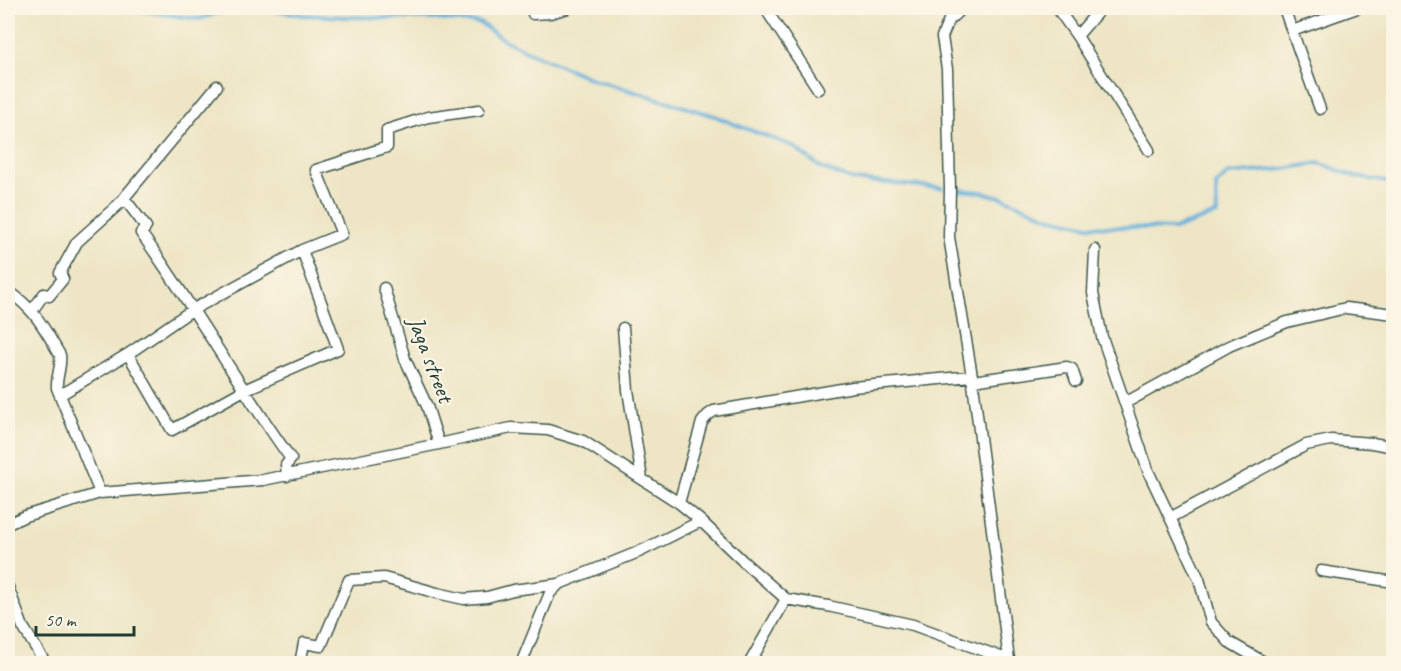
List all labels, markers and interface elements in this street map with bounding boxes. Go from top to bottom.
street label: Jaga street [401,311,462,408]
scale bar [36,599,134,637]
text: 50 m [45,609,78,631]

